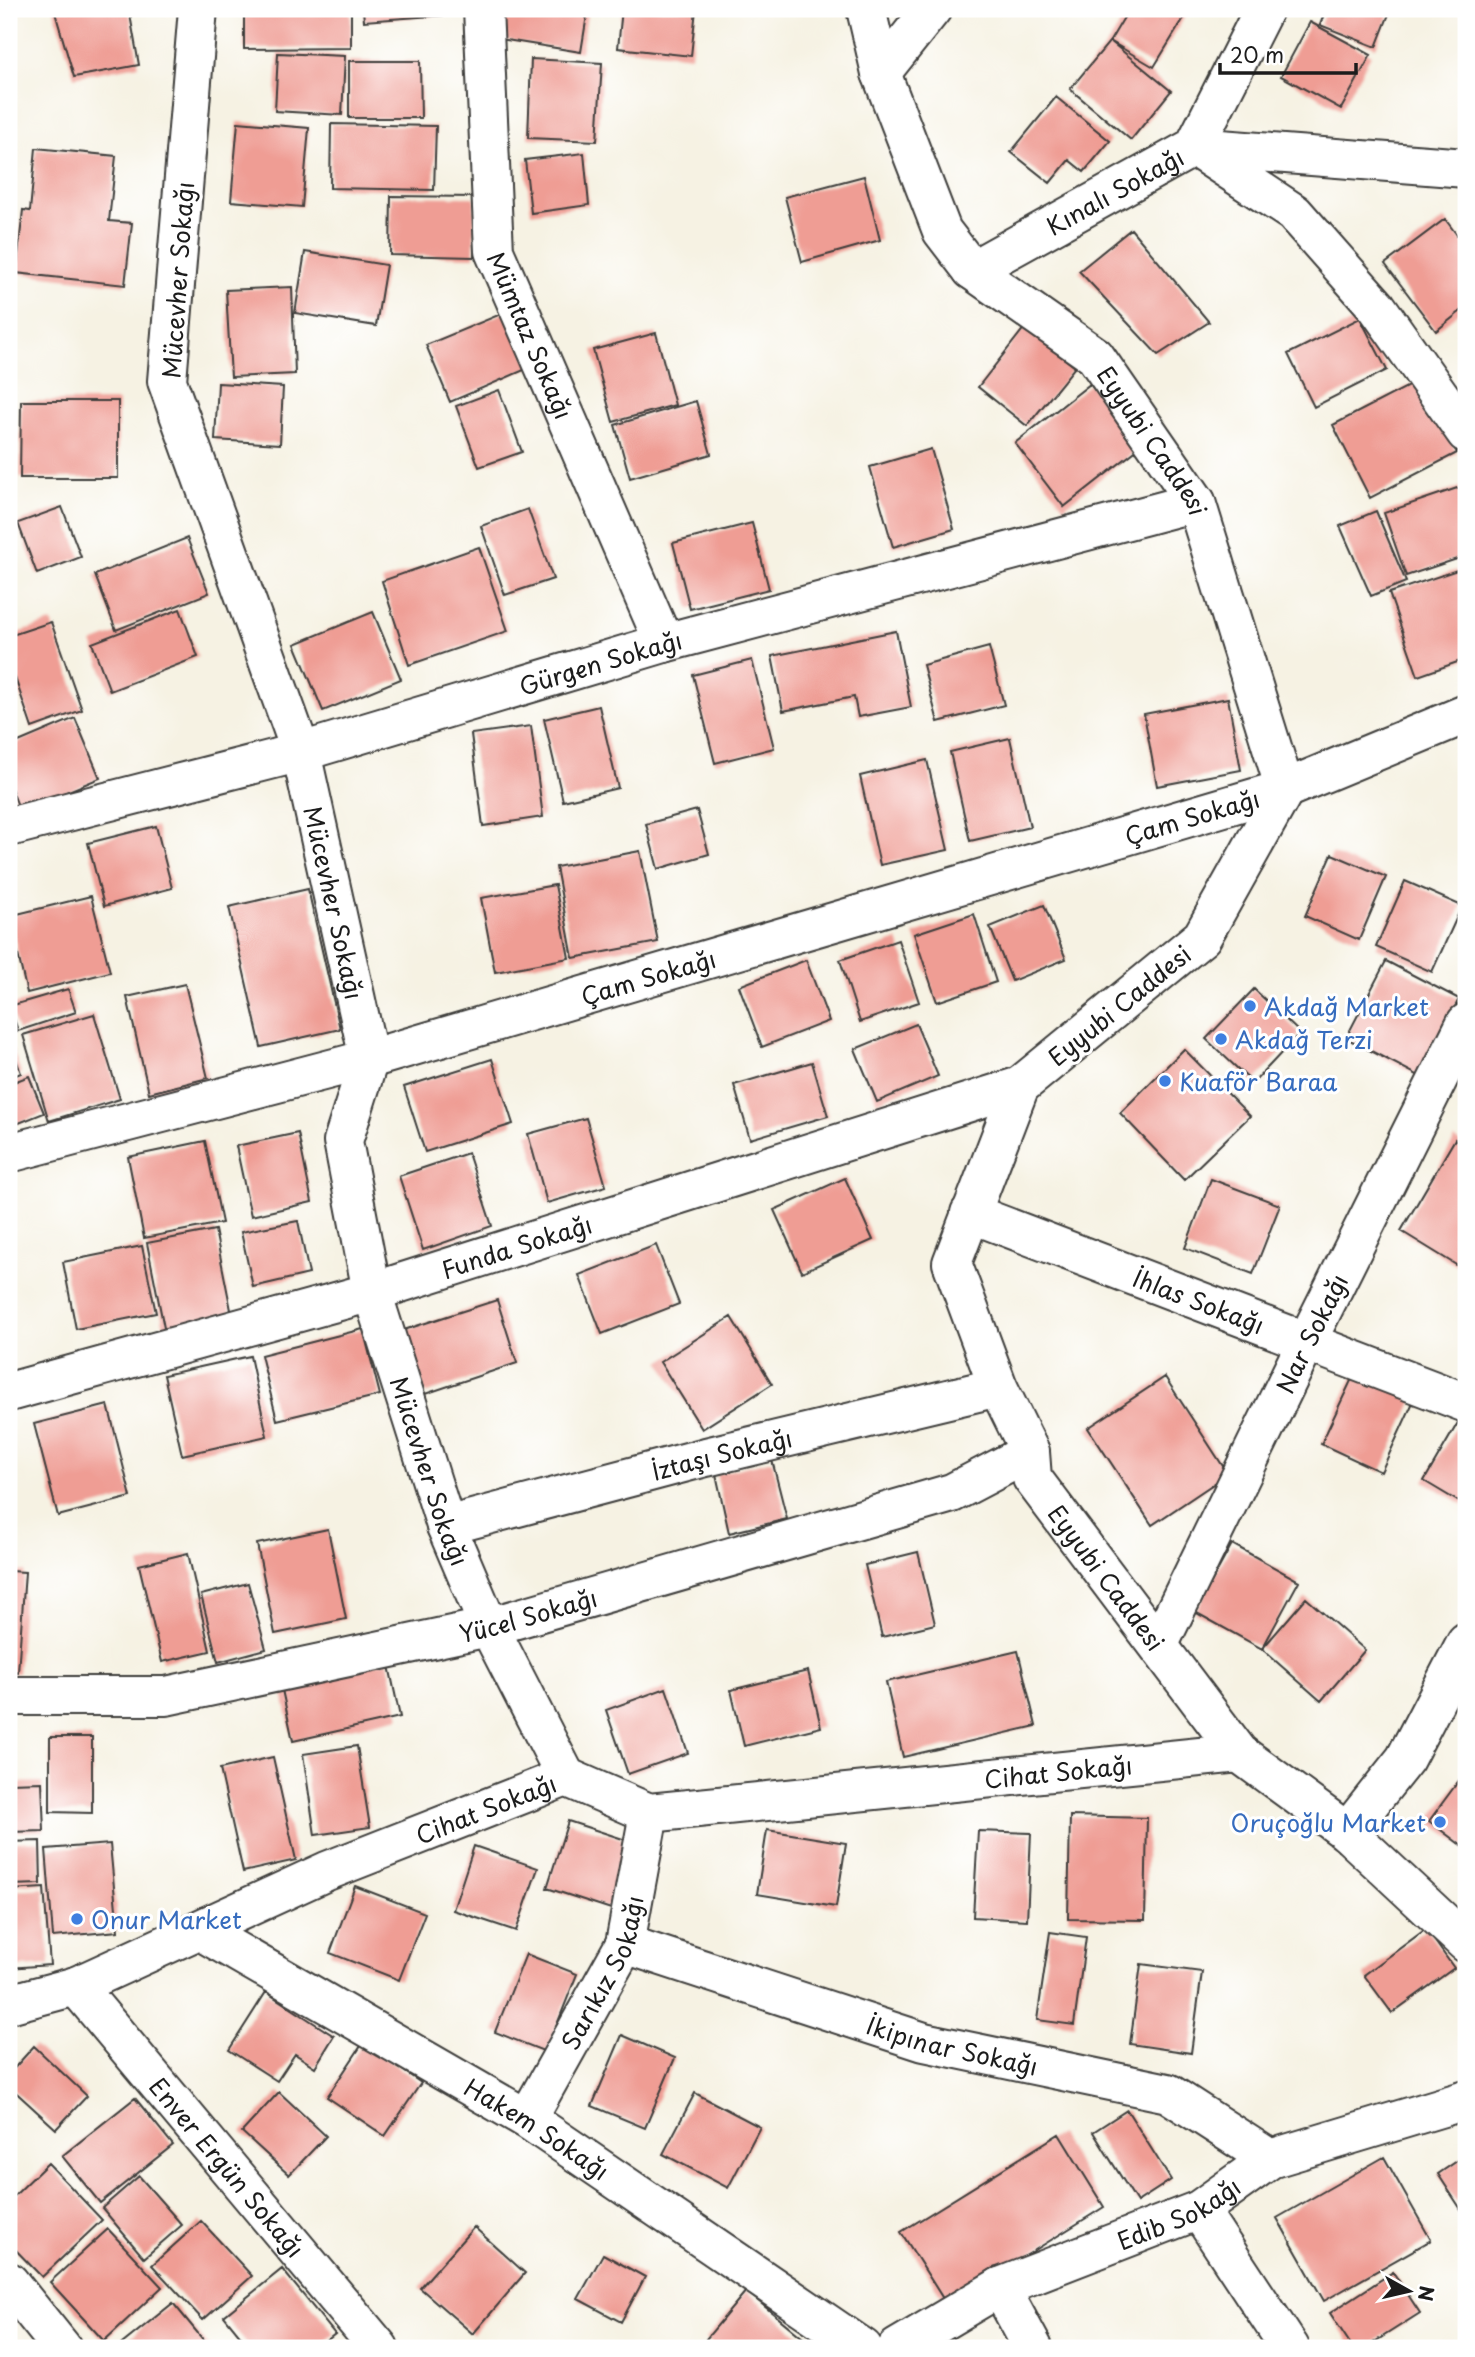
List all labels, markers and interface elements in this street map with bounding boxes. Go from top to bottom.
scale bar [1220,32,1356,76]
text: 20 m [1230,38,1284,70]
street label: Kınalı Sokağı [1039,138,1190,244]
street label: Mücevher Sokağı [152,180,202,380]
street label: Mümtaz Sokağı [478,246,583,424]
street label: Eyyubi Caddesi [1089,358,1217,519]
street label: Gürgen Sokağı [514,621,686,704]
street label: Çam Sokağı [1120,780,1264,853]
street label: Mücevher Sokağı [295,802,373,1003]
street label: Eyyubi Caddesi [1040,936,1198,1074]
street label: Çam Sokağı [576,940,720,1014]
place label: Akdağ Market [1264,988,1429,1024]
marker: Akdağ Market [1242,998,1258,1014]
place label: Akdağ Terzi [1235,1021,1373,1057]
marker: Akdağ Terzi [1213,1031,1229,1047]
place label: Kuaför Baraa [1179,1063,1337,1099]
marker: Kuaför Baraa [1157,1073,1173,1089]
street label: Funda Sokağı [436,1205,596,1287]
street label: İhlas Sokağı [1128,1259,1270,1342]
street label: Nar Sokağı [1266,1267,1356,1399]
street label: Mücevher Sokağı [382,1372,479,1571]
street label: İztaşı Sokağı [647,1419,796,1489]
street label: Eyyubi Caddesi [1040,1497,1174,1658]
street label: Yücel Sokağı [456,1579,601,1651]
street label: Cihat Sokağı [982,1746,1134,1797]
street label: Cihat Sokağı [410,1765,561,1853]
place label: Oruçoğlu Market [1230,1804,1426,1840]
marker: Oruçoğlu Market [1432,1814,1448,1830]
street label: Sarıkız Sokağı [552,1893,652,2056]
place label: Onur Market [91,1901,242,1937]
marker: Onur Market [69,1911,85,1927]
street label: İkipınar Sokağı [862,2006,1041,2083]
street label: Enver Ergün Sokağı [141,2069,313,2265]
street label: Hakem Sokağı [458,2069,617,2188]
street label: Edib Sokağı [1112,2168,1247,2258]
north arrow [1374,2256,1444,2326]
text: N [1412,2284,1442,2303]

